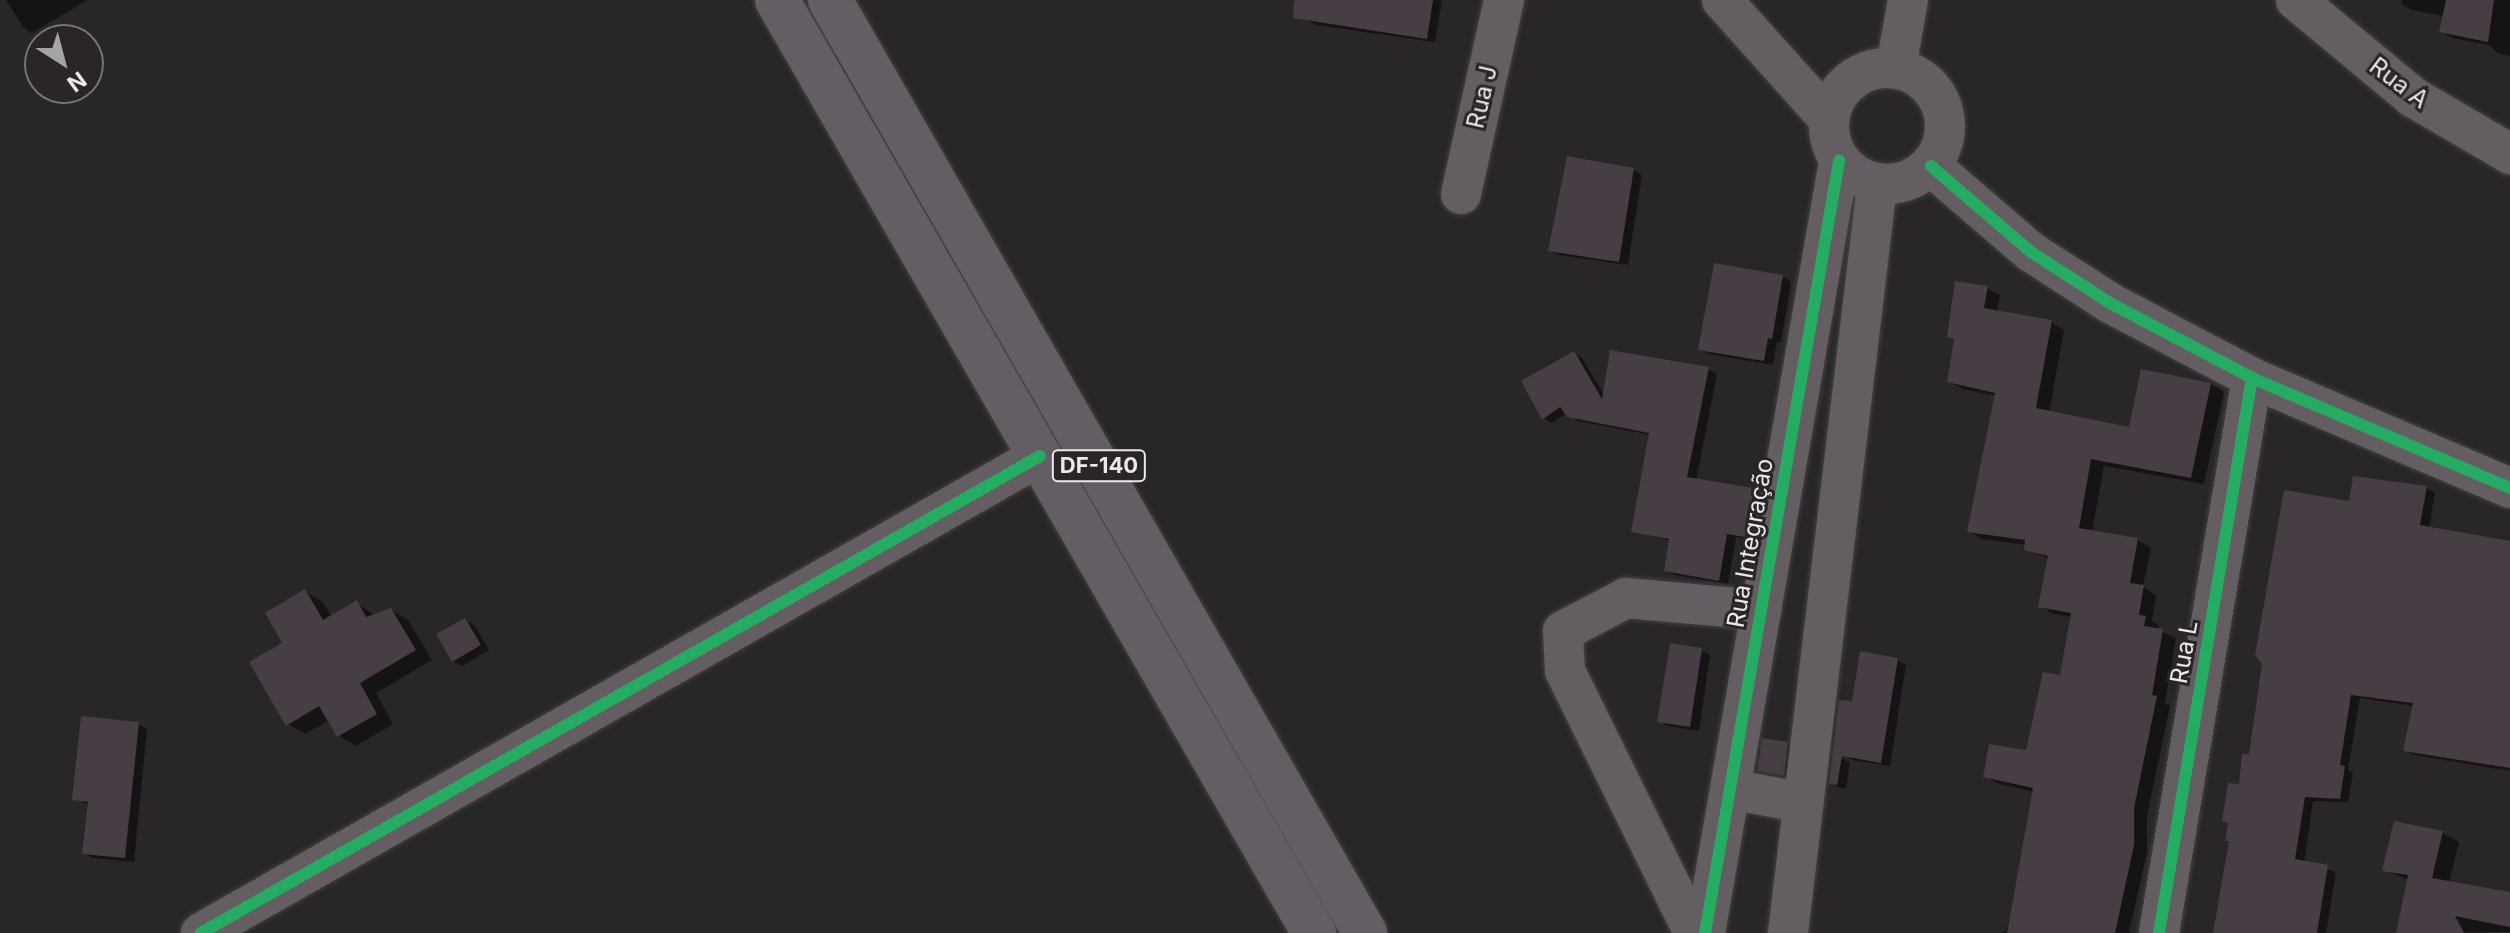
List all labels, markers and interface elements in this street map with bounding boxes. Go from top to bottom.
north arrow [24,24,104,104]
street label: Rua A [2364,52,2434,114]
street label: Rua J [1461,63,1503,131]
text: N [63,66,91,97]
road number: DF-140 [1051,448,1147,484]
street label: Rua Integração [1721,456,1779,630]
street label: Rua L [2164,618,2204,686]

